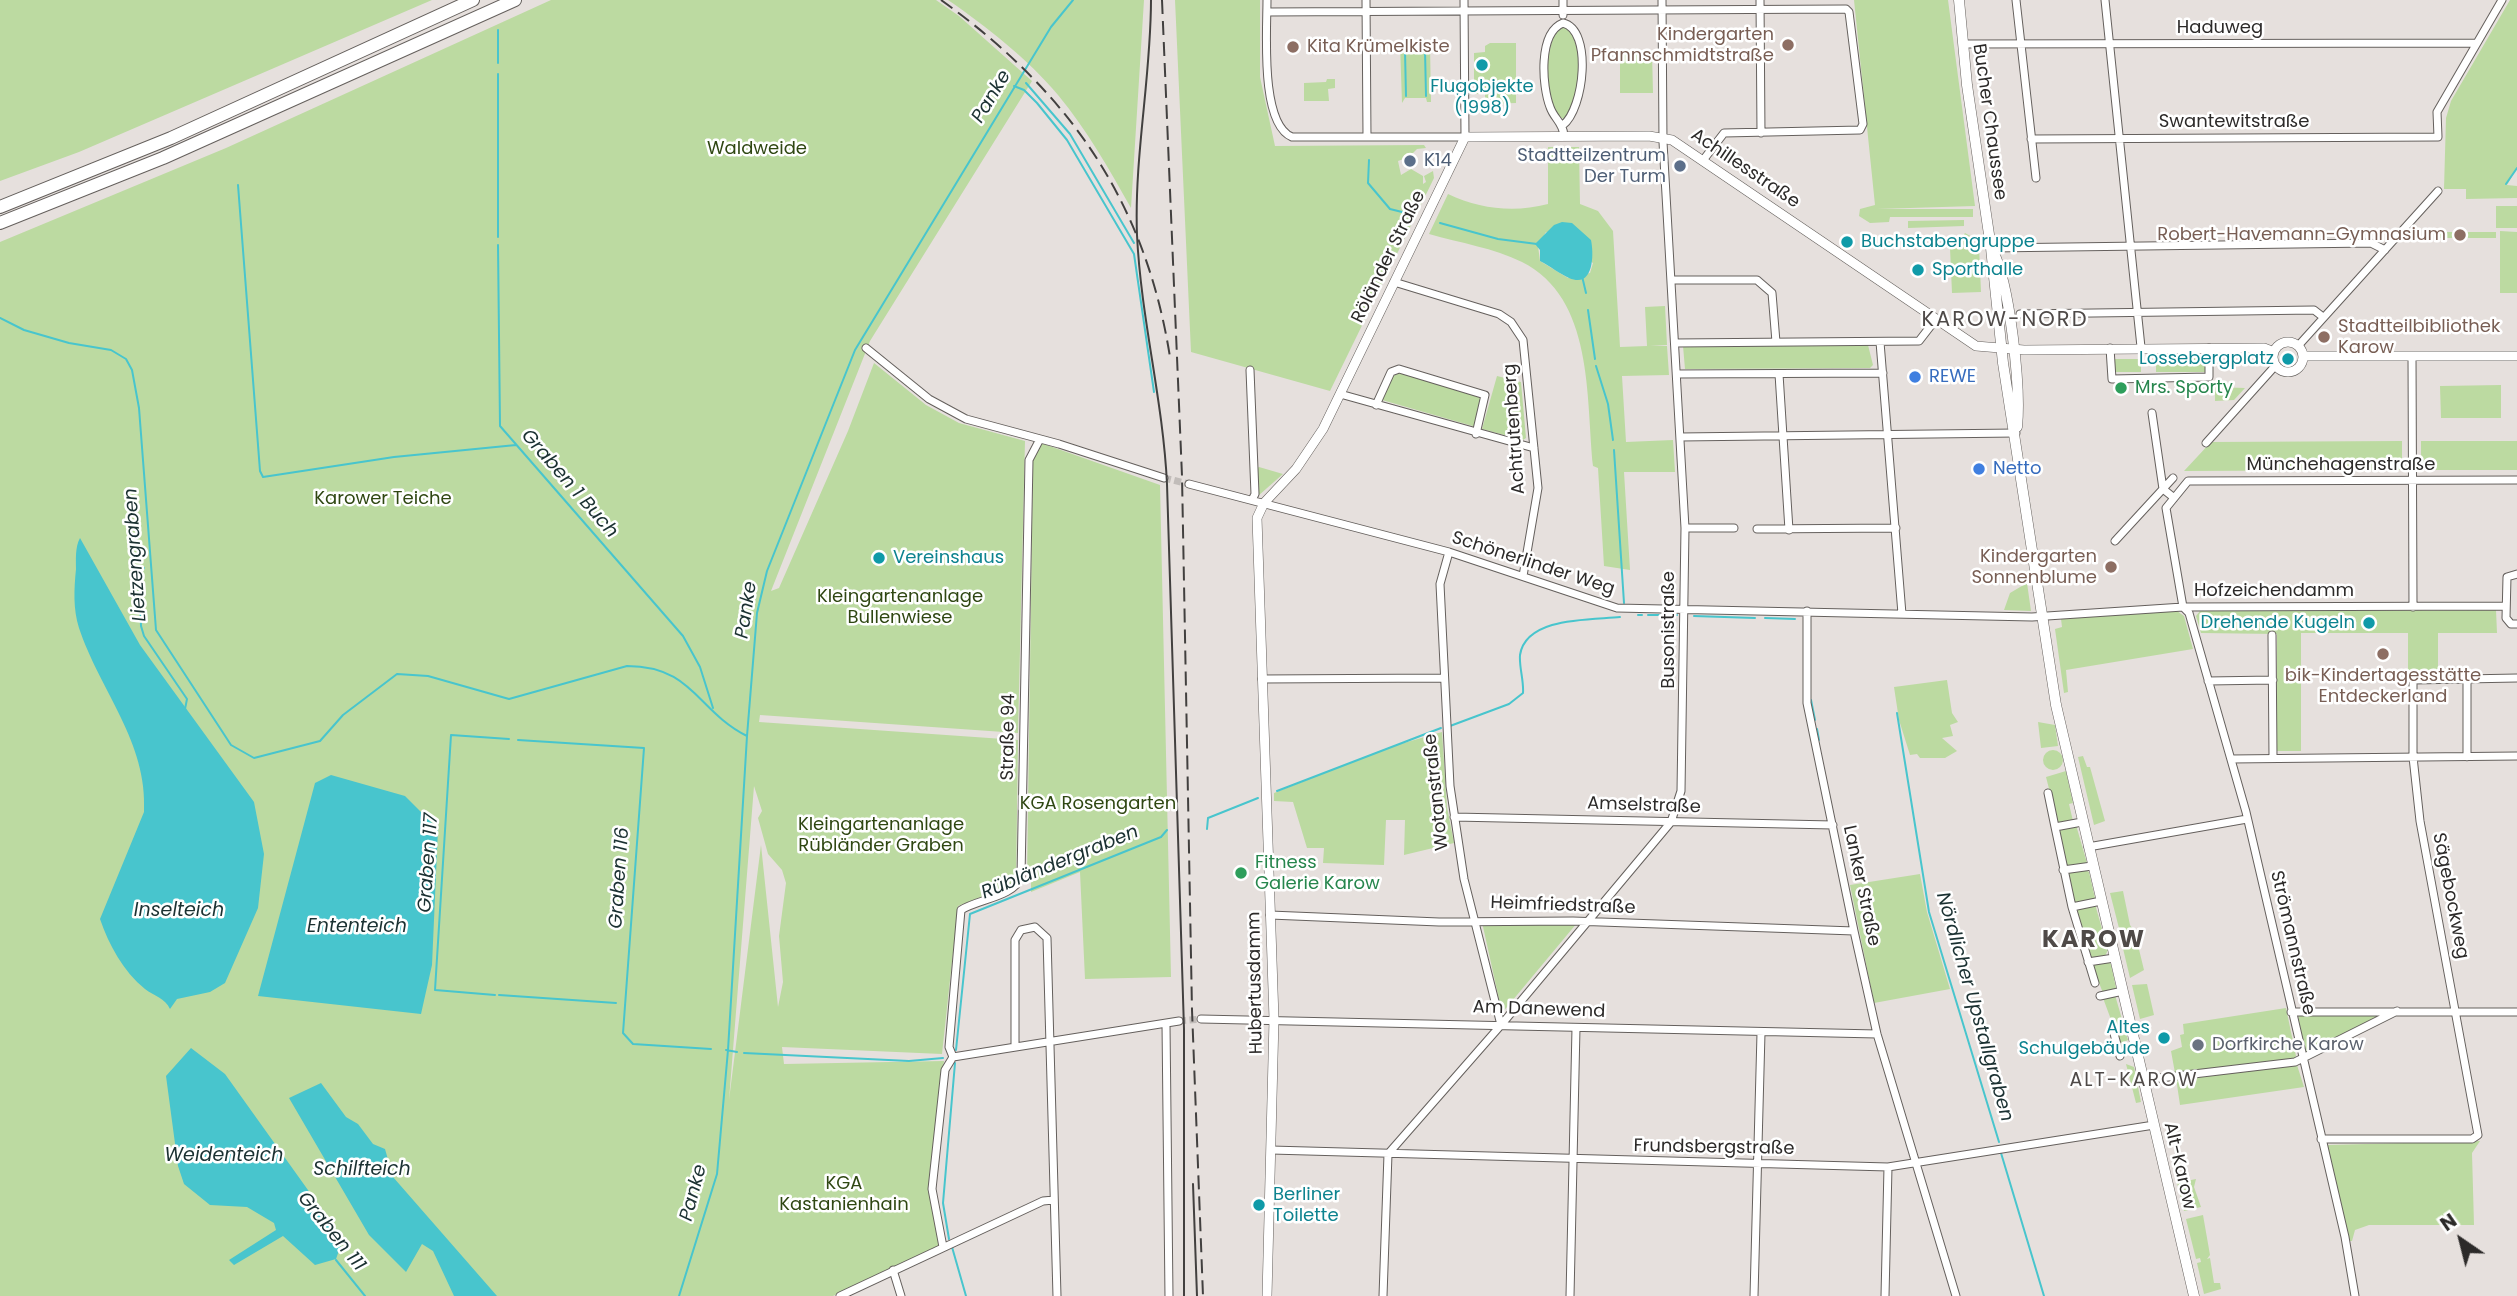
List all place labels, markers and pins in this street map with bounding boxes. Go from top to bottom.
place label: Kindergarten Pfannschmidtstraße [1591,24,1774,66]
place label: Kita Krümelkiste [1307,36,1450,58]
marker: Kindergarten Pfannschmidtstraße [1780,37,1796,53]
marker: Kita Krümelkiste [1285,39,1301,55]
marker: Flugobjekte (1998) [1474,57,1490,73]
place label: Flugobjekte (1998) [1430,76,1534,119]
place label: Stadtteilzentrum Der Turm [1517,145,1666,188]
place label: K14 [1424,150,1452,172]
marker: K14 [1402,153,1418,169]
marker: Stadtteilzentrum Der Turm [1672,158,1688,174]
place label: Robert-Havemann-Gymnasium [2157,224,2446,246]
marker: Robert-Havemann-Gymnasium [2452,227,2468,243]
place label: Buchstabengruppe [1861,231,2035,253]
marker: Buchstabengruppe [1839,234,1855,250]
place label: Sporthalle [1932,259,2023,281]
marker: Sporthalle [1910,262,1926,278]
place label: Stadtteilbibliothek Karow [2338,316,2500,358]
marker: Stadtteilbibliothek Karow [2316,329,2332,345]
place label: Lossebergplatz [2139,348,2274,370]
marker: Lossebergplatz [2280,351,2296,367]
place label: REWE [1929,366,1976,388]
marker: REWE [1907,369,1923,385]
place label: Mrs. Sporty [2135,377,2233,399]
marker: Mrs. Sporty [2113,380,2129,396]
place label: Netto [1993,458,2041,480]
marker: Netto [1971,461,1987,477]
place label: Kindergarten Sonnenblume [1971,546,2097,588]
place label: Vereinshaus [893,547,1004,569]
marker: Vereinshaus [871,550,887,566]
marker: Kindergarten Sonnenblume [2103,559,2119,575]
place label: Drehende Kugeln [2200,612,2355,634]
marker: Drehende Kugeln [2361,615,2377,631]
marker: bik-Kindertagesstätte Entdeckerland [2375,646,2391,662]
place label: bik-Kindertagesstätte Entdeckerland [2285,665,2481,708]
place label: Fitness Galerie Karow [1255,852,1380,894]
marker: Fitness Galerie Karow [1233,865,1249,881]
place label: Altes Schulgebäude [2019,1017,2150,1060]
marker: Altes Schulgebäude [2156,1030,2172,1046]
place label: Dorfkirche Karow [2212,1034,2364,1056]
marker: Dorfkirche Karow [2190,1037,2206,1053]
place label: Berliner Toilette [1273,1184,1340,1226]
marker: Berliner Toilette [1251,1197,1267,1213]

